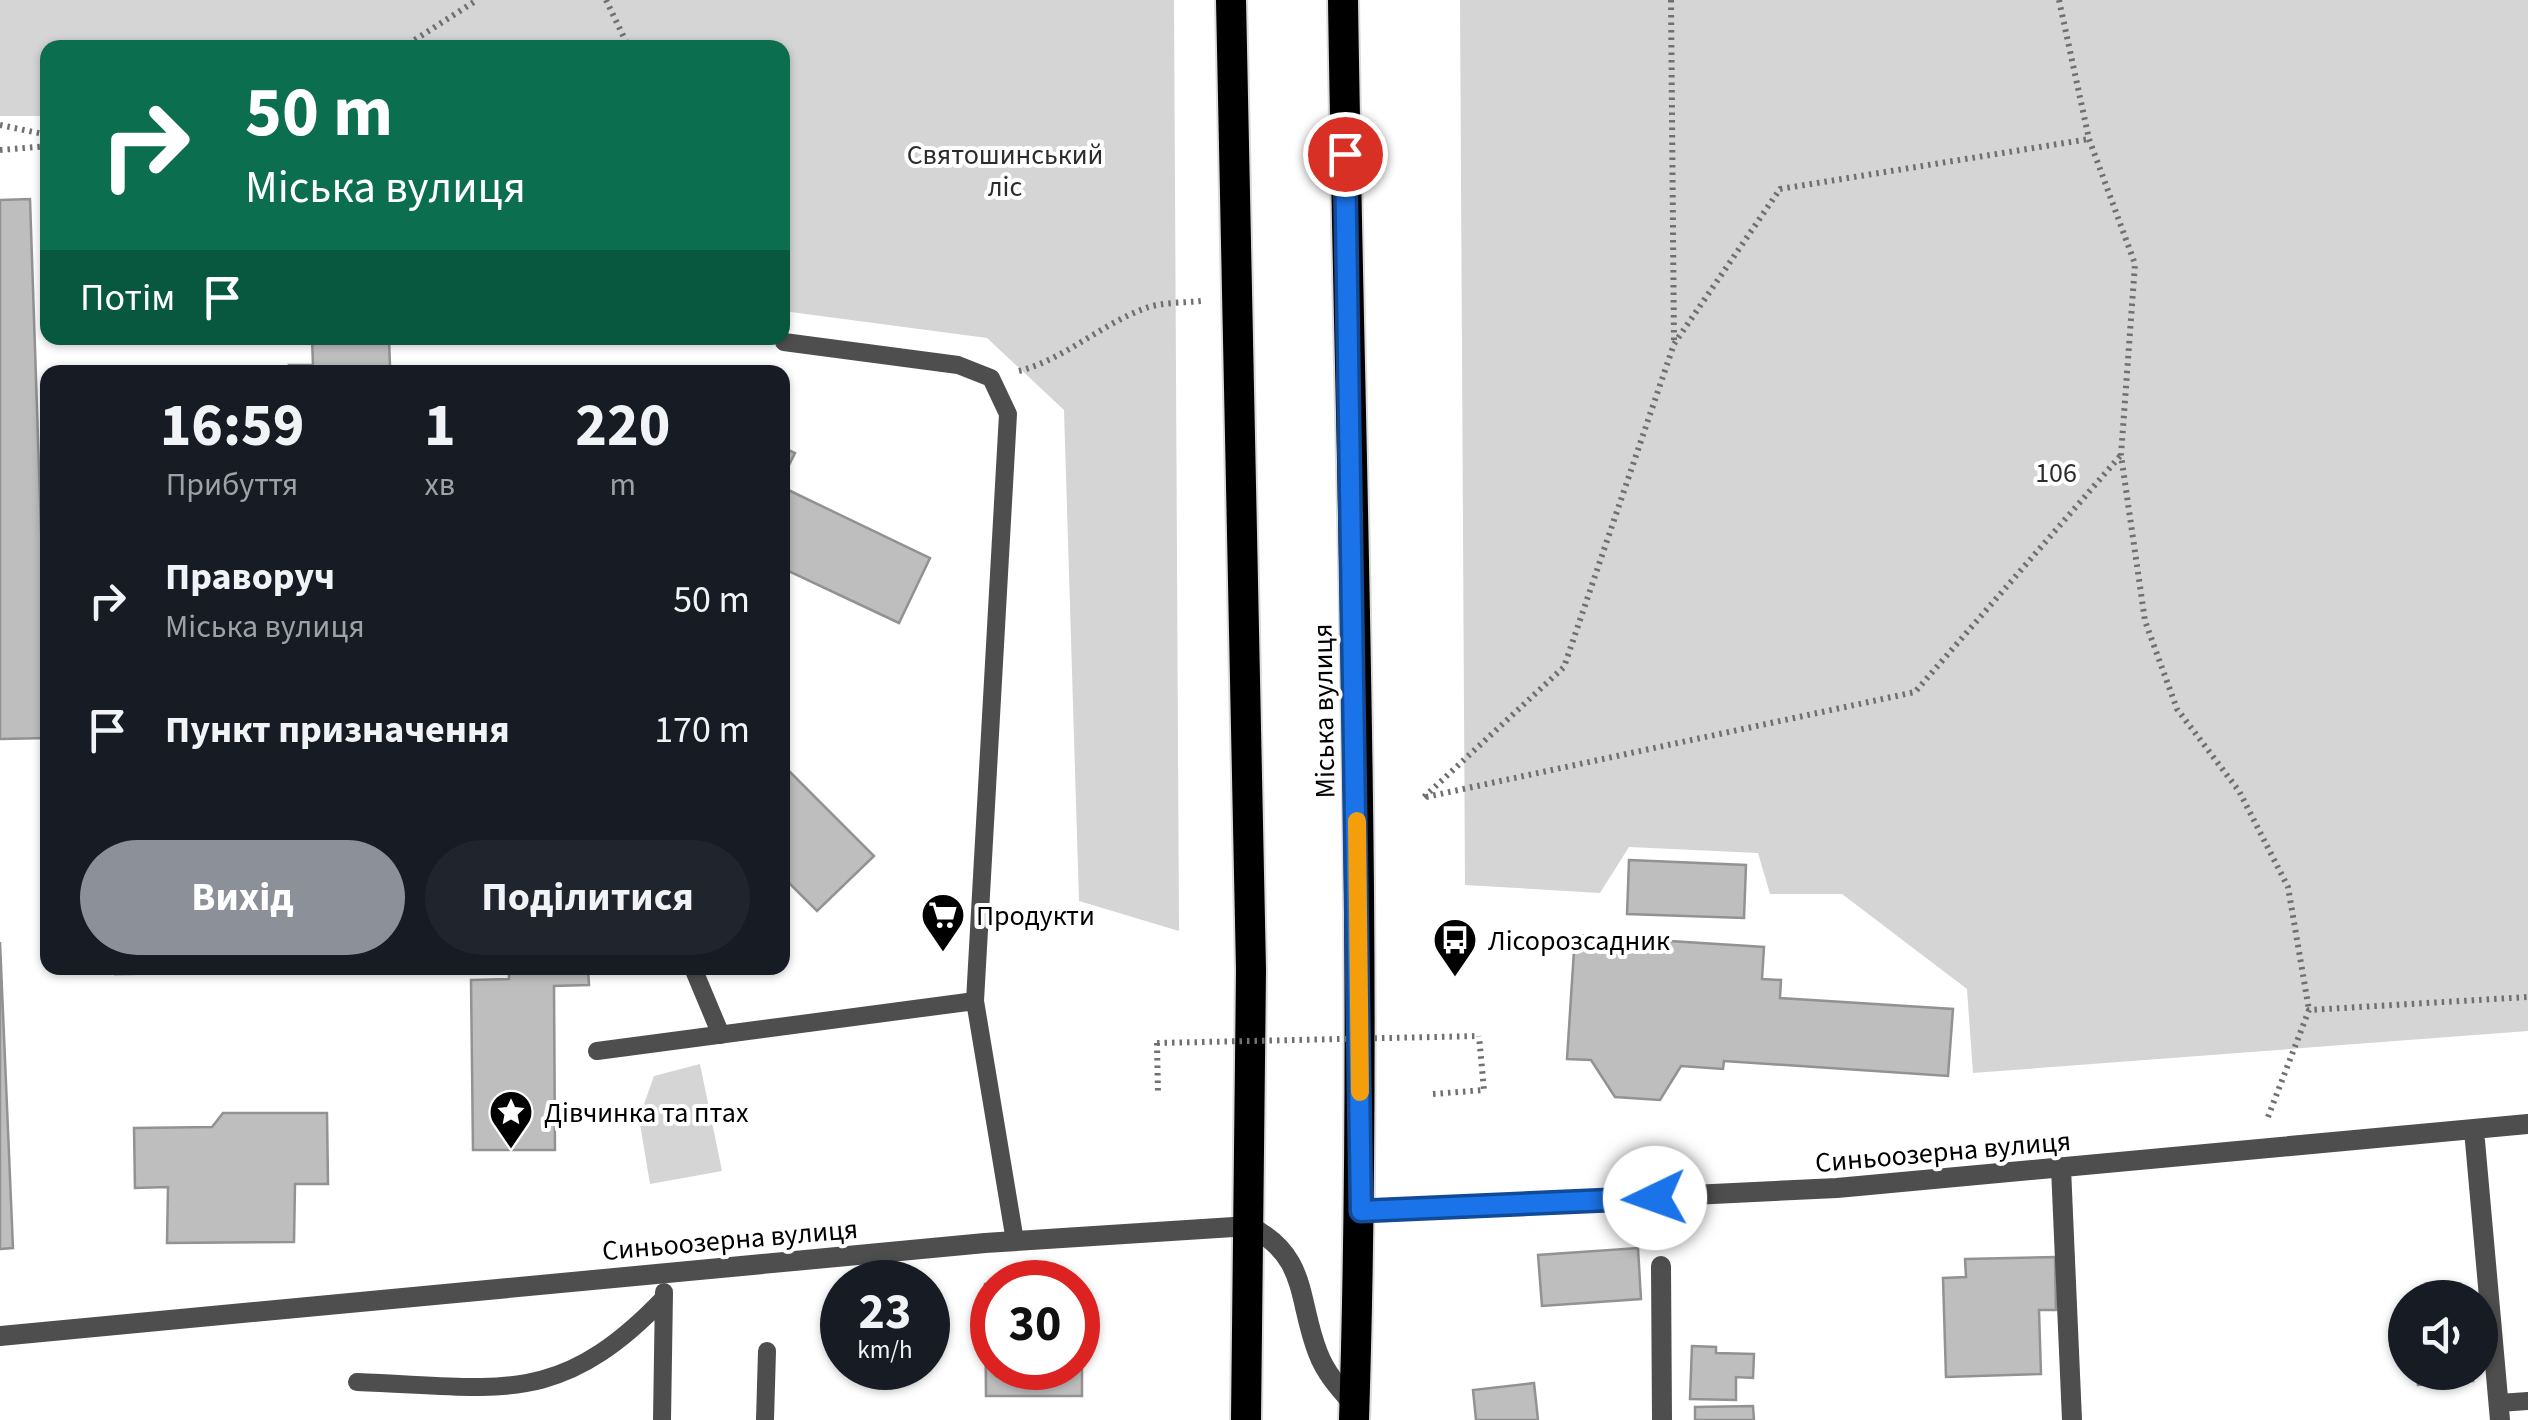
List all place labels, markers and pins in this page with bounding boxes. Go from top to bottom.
pin [1303,112,1388,197]
supermarket icon: Продукти [920,892,966,953]
place label: Продукти [976,896,1095,936]
bus stop icon: Лісорозсадник [1432,917,1478,978]
place label: Лісорозсадник [1488,921,1670,961]
place icon: Дівчинка та птах [488,1089,534,1150]
place label: Дівчинка та птах [544,1093,749,1133]

